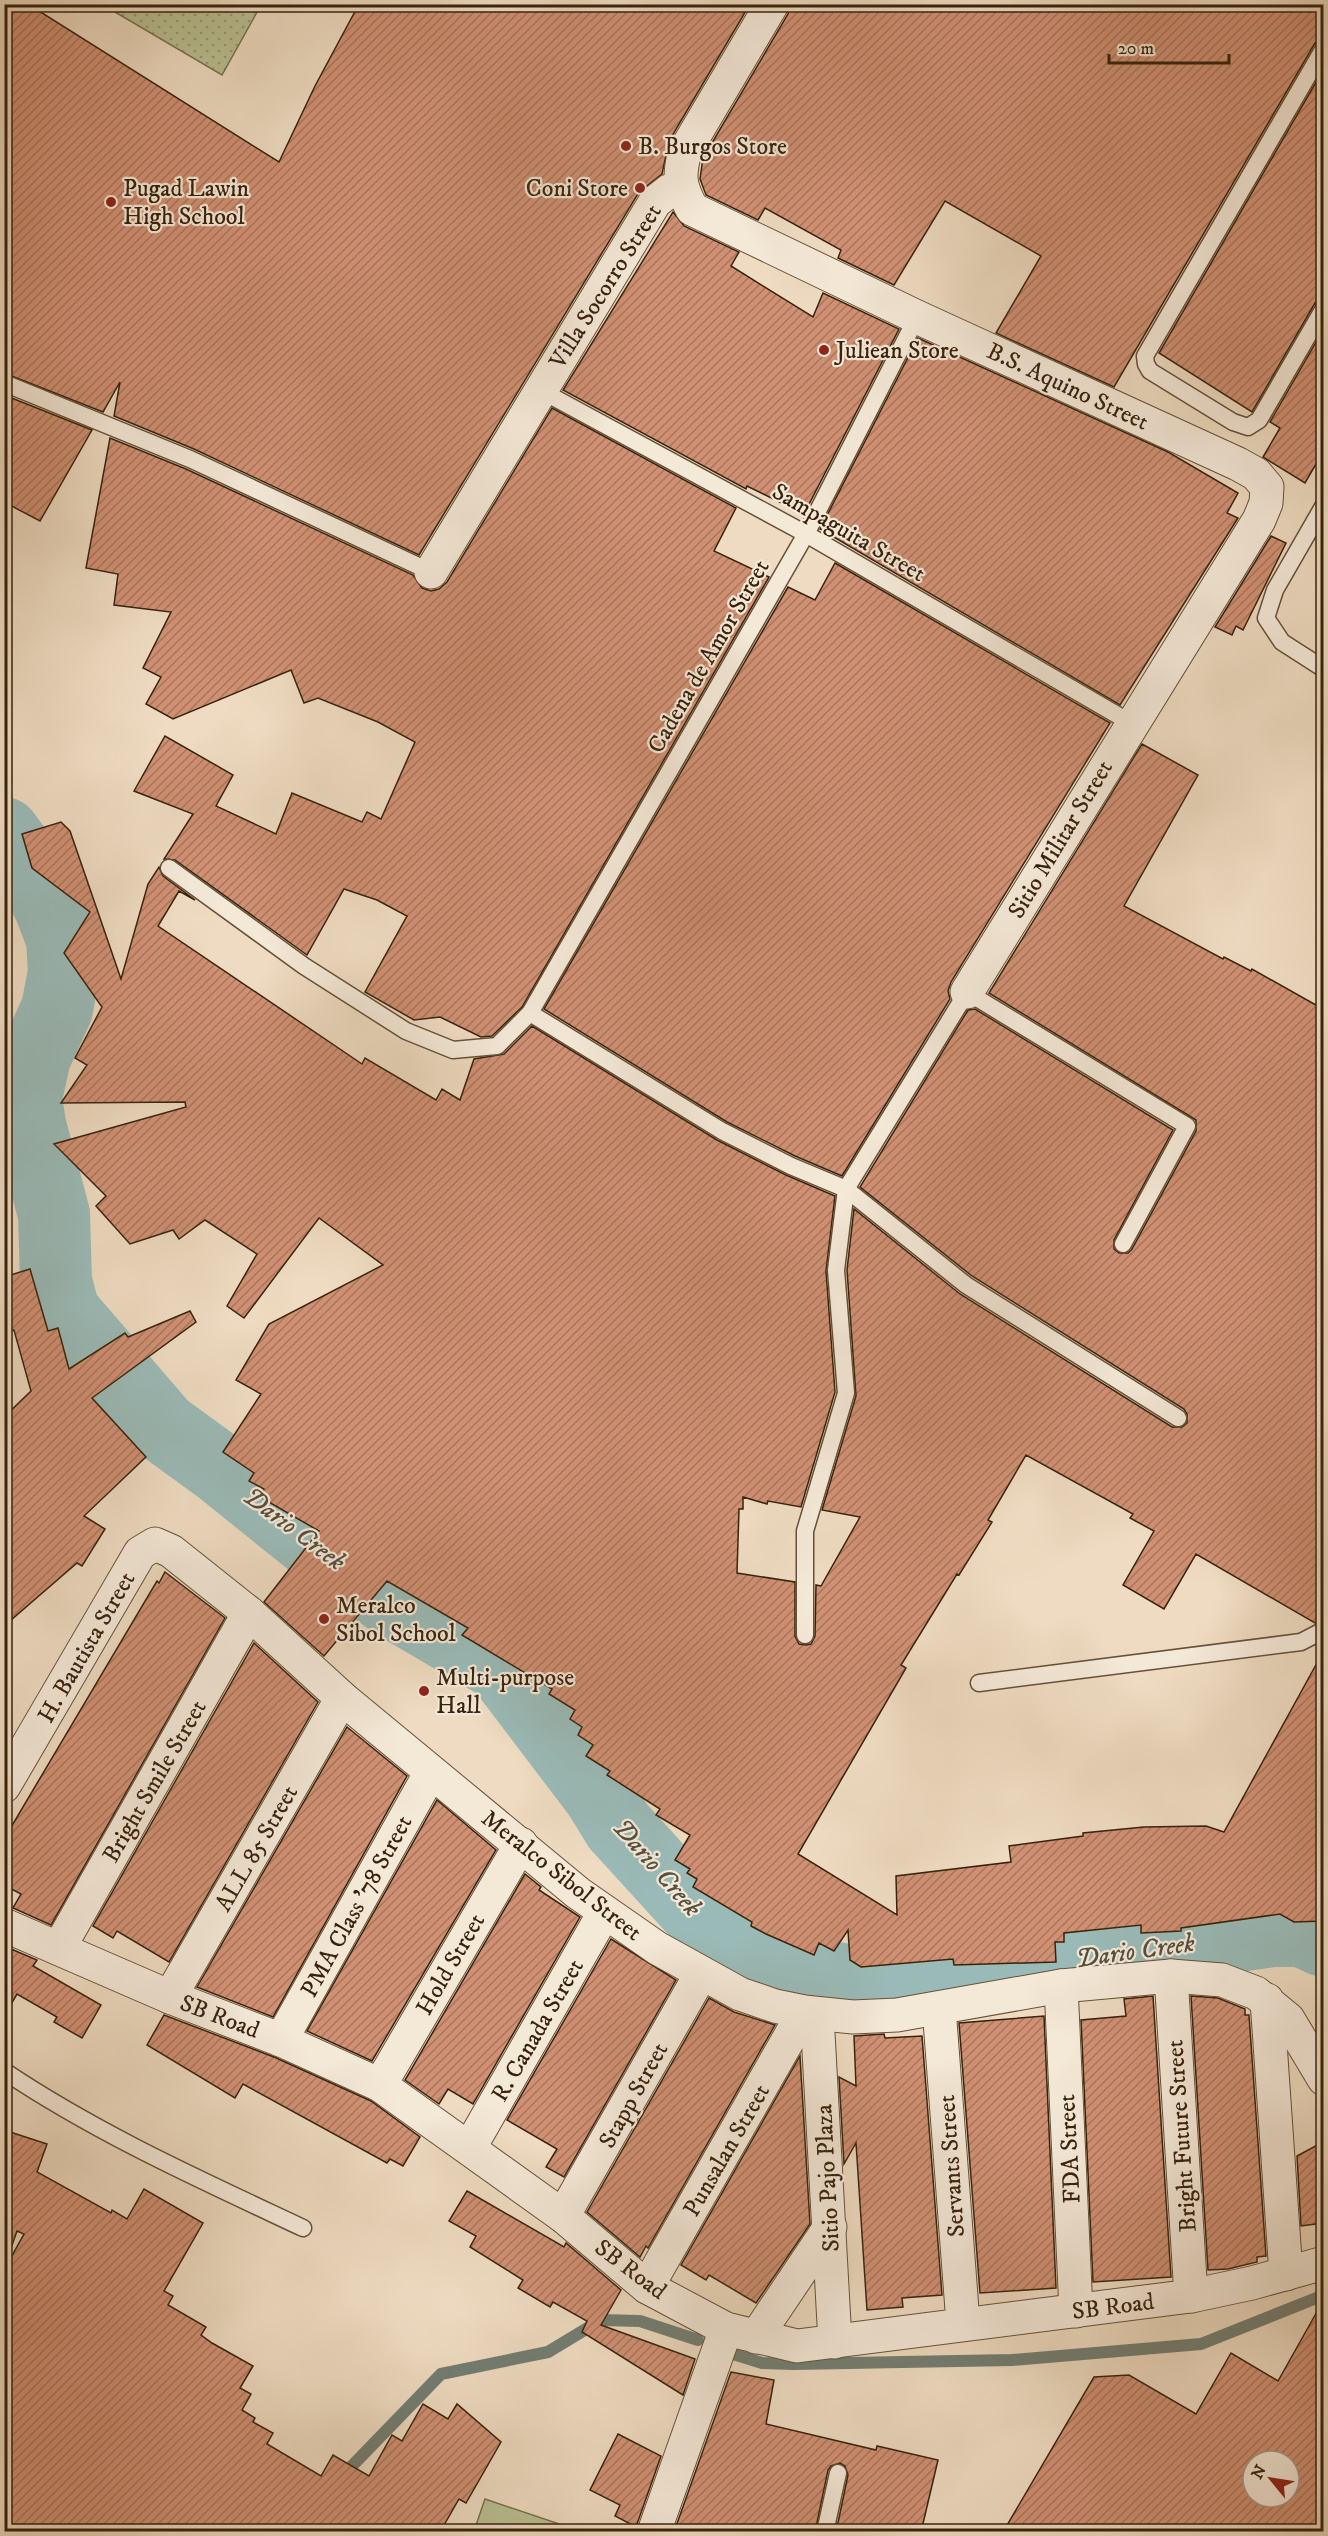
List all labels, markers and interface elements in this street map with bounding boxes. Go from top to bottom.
scale bar [1109,27,1229,65]
text: 20 m [1118,38,1154,60]
place label: B. Burgos Store [638,132,787,162]
marker: B. Burgos Store [619,139,633,153]
place label: Pugad Lawin High School [123,174,249,232]
place label: Coni Store [526,174,628,204]
marker: Coni Store [633,181,647,195]
marker: Pugad Lawin High School [104,195,118,209]
street label: Villa Socorro Street [543,198,669,375]
place label: Juliean Store [834,336,959,366]
street label: B.S. Aquino Street [982,336,1154,438]
marker: Juliean Store [817,343,831,357]
street label: Sampaguita Street [766,477,931,589]
street label: Cadena de Amor Street [641,554,777,759]
street label: Sitio Militar Street [1002,755,1120,924]
water label: Dario Creek [236,1480,352,1578]
street label: H. Bautista Street [31,1566,142,1728]
place label: Meralco Sibol School [336,1591,457,1649]
marker: Meralco Sibol School [317,1612,331,1626]
place label: Multi-purpose Hall [436,1663,574,1721]
marker: Multi-purpose Hall [417,1684,431,1698]
street label: Bright Smile Street [96,1695,214,1868]
street label: ALL 85 Street [209,1780,305,1917]
street label: Meralco Sibol Street [475,1804,648,1948]
street label: PMA Class '78 Street [294,1810,419,2003]
water label: Dario Creek [605,1812,709,1924]
street label: Hold Street [410,1908,492,2021]
water label: Dario Creek [1074,1927,1197,1976]
street label: R. Canada Street [485,1954,591,2107]
street label: SB Road [176,1988,264,2046]
street label: Stapp Street [593,2037,675,2154]
street label: Bright Future Street [1160,2038,1204,2233]
street label: Punsalan Street [677,2079,777,2222]
street label: Servants Street [932,2093,972,2238]
street label: FDA Street [1052,2093,1088,2204]
street label: Sitio Pajo Plaza [809,2103,847,2253]
street label: SB Road [588,2233,672,2307]
street label: SB Road [1070,2287,1156,2327]
north arrow [1241,2449,1301,2509]
text: N [1247,2461,1271,2483]

